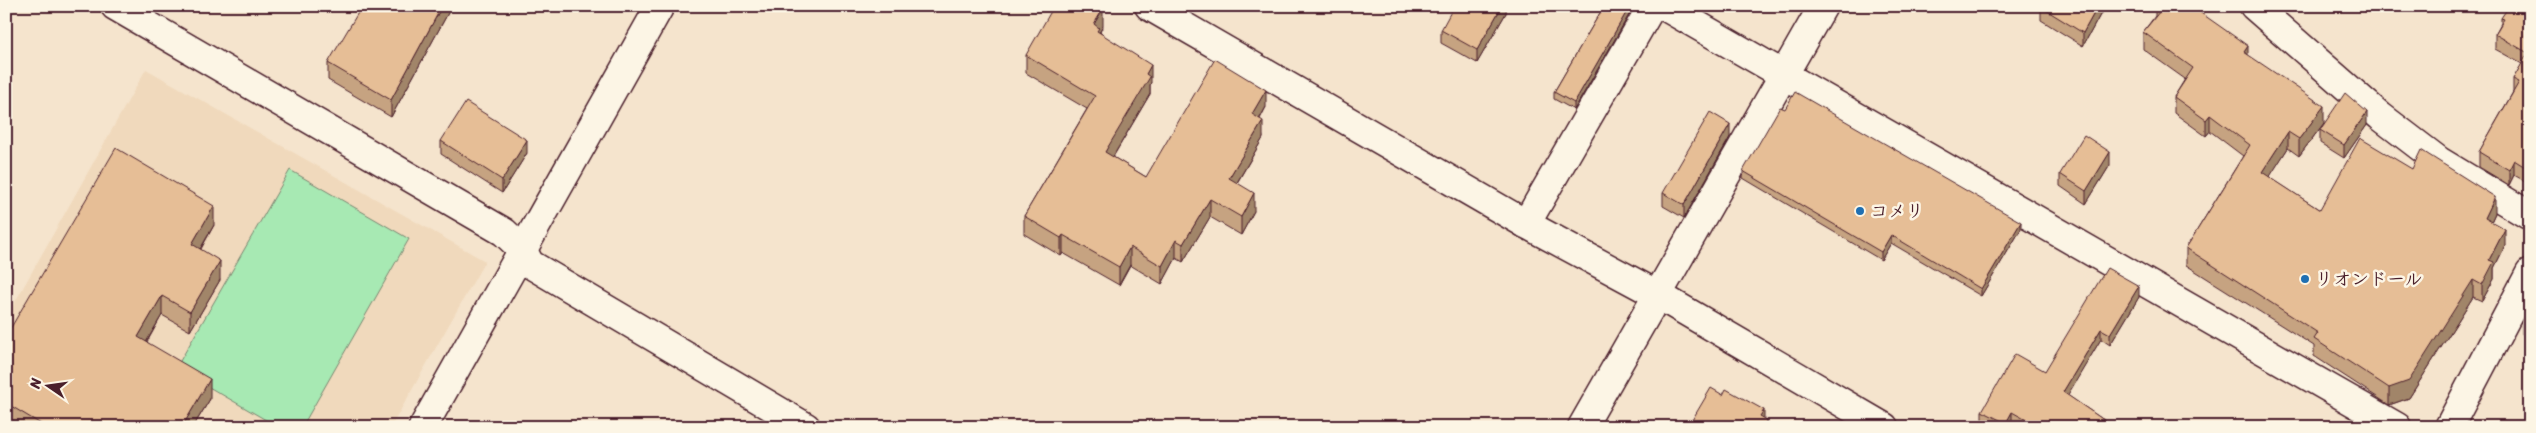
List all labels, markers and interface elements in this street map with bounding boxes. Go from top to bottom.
place label: コメリ [1870,195,1924,227]
marker: コメリ [1854,205,1866,217]
place label: リオンドール [2315,263,2422,295]
marker: リオンドール [2299,273,2311,285]
north arrow [22,360,72,410]
text: N [22,375,49,392]

